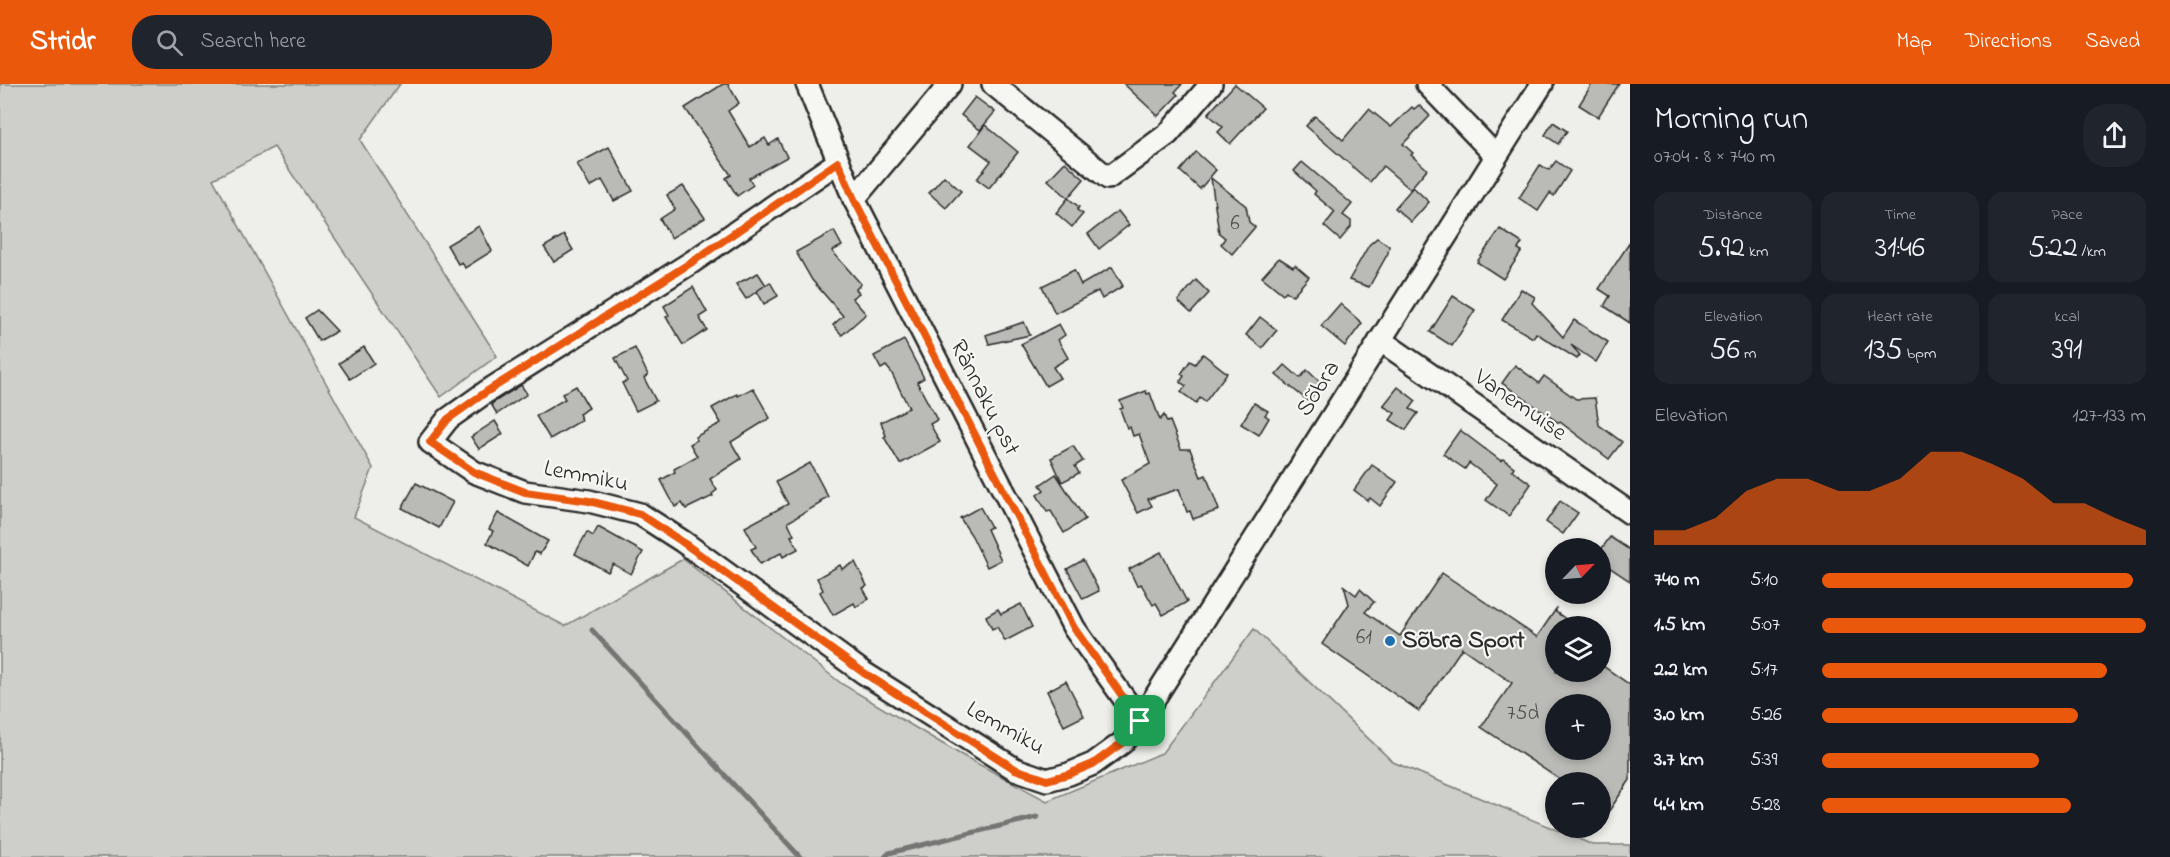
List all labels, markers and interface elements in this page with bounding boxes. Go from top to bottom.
search box [132,15,552,69]
text: Stridr [30,22,96,63]
icon: search [153,26,186,59]
text: Search here [201,26,306,58]
text: Map [1896,27,1932,57]
text: Directions [1965,27,2052,57]
text: Saved [2085,27,2140,57]
text: Morning run [1654,96,1808,144]
button: share [2083,104,2146,167]
text: 07:04 · 8 × 740 m [1654,143,1775,172]
text: Distance [1704,203,1762,227]
text: Time [1884,203,1916,227]
text: Pace [2051,203,2083,227]
house number: 6 [1230,209,1240,239]
text: 5.92 [1698,227,1745,271]
text: 31:46 [1875,227,1925,271]
text: 5:22 [2028,227,2078,271]
text: km [1745,240,1768,264]
text: /km [2078,240,2106,264]
text: Elevation [1704,305,1762,329]
text: Heart rate [1867,305,1933,329]
text: kcal [2054,305,2080,329]
text: 56 [1710,329,1740,373]
text: 135 [1864,329,1903,373]
text: 391 [2052,329,2082,373]
street label: Rännaku pst [940,334,1028,462]
text: m [1740,342,1756,366]
text: bpm [1903,342,1936,366]
street label: Sõbra [1288,354,1350,424]
street label: Vanemuise [1466,361,1574,451]
text: Elevation [1654,402,1728,431]
text: 127–133 m [2072,402,2146,431]
street label: Lemmiku [541,452,631,502]
north arrow [1545,538,1611,604]
map controls [1545,538,1611,838]
text: 740 m [1654,566,1700,595]
text: 5:10 [1750,566,1778,595]
text: 1.5 km [1654,611,1705,640]
text: 5:07 [1750,611,1780,640]
button: layers [1545,616,1611,682]
house number: 61 [1356,623,1372,653]
place label: Sõbra Sport [1402,624,1526,659]
marker: Sõbra Sport [1383,634,1397,648]
text: 2.2 km [1654,656,1707,685]
text: 5:17 [1750,656,1778,685]
street label: Lemmiku [959,693,1051,765]
button: + [1545,694,1611,760]
pin [1114,695,1165,746]
house number: 75d [1507,699,1539,729]
text: 3.0 km [1654,701,1704,730]
text: 5:26 [1750,701,1782,730]
icon: arrive [1123,704,1156,737]
text: 3.7 km [1654,746,1704,775]
text: 5:39 [1750,746,1777,775]
button: − [1545,772,1611,838]
text: 4.4 km [1654,791,1704,820]
text: 5:28 [1750,791,1781,820]

